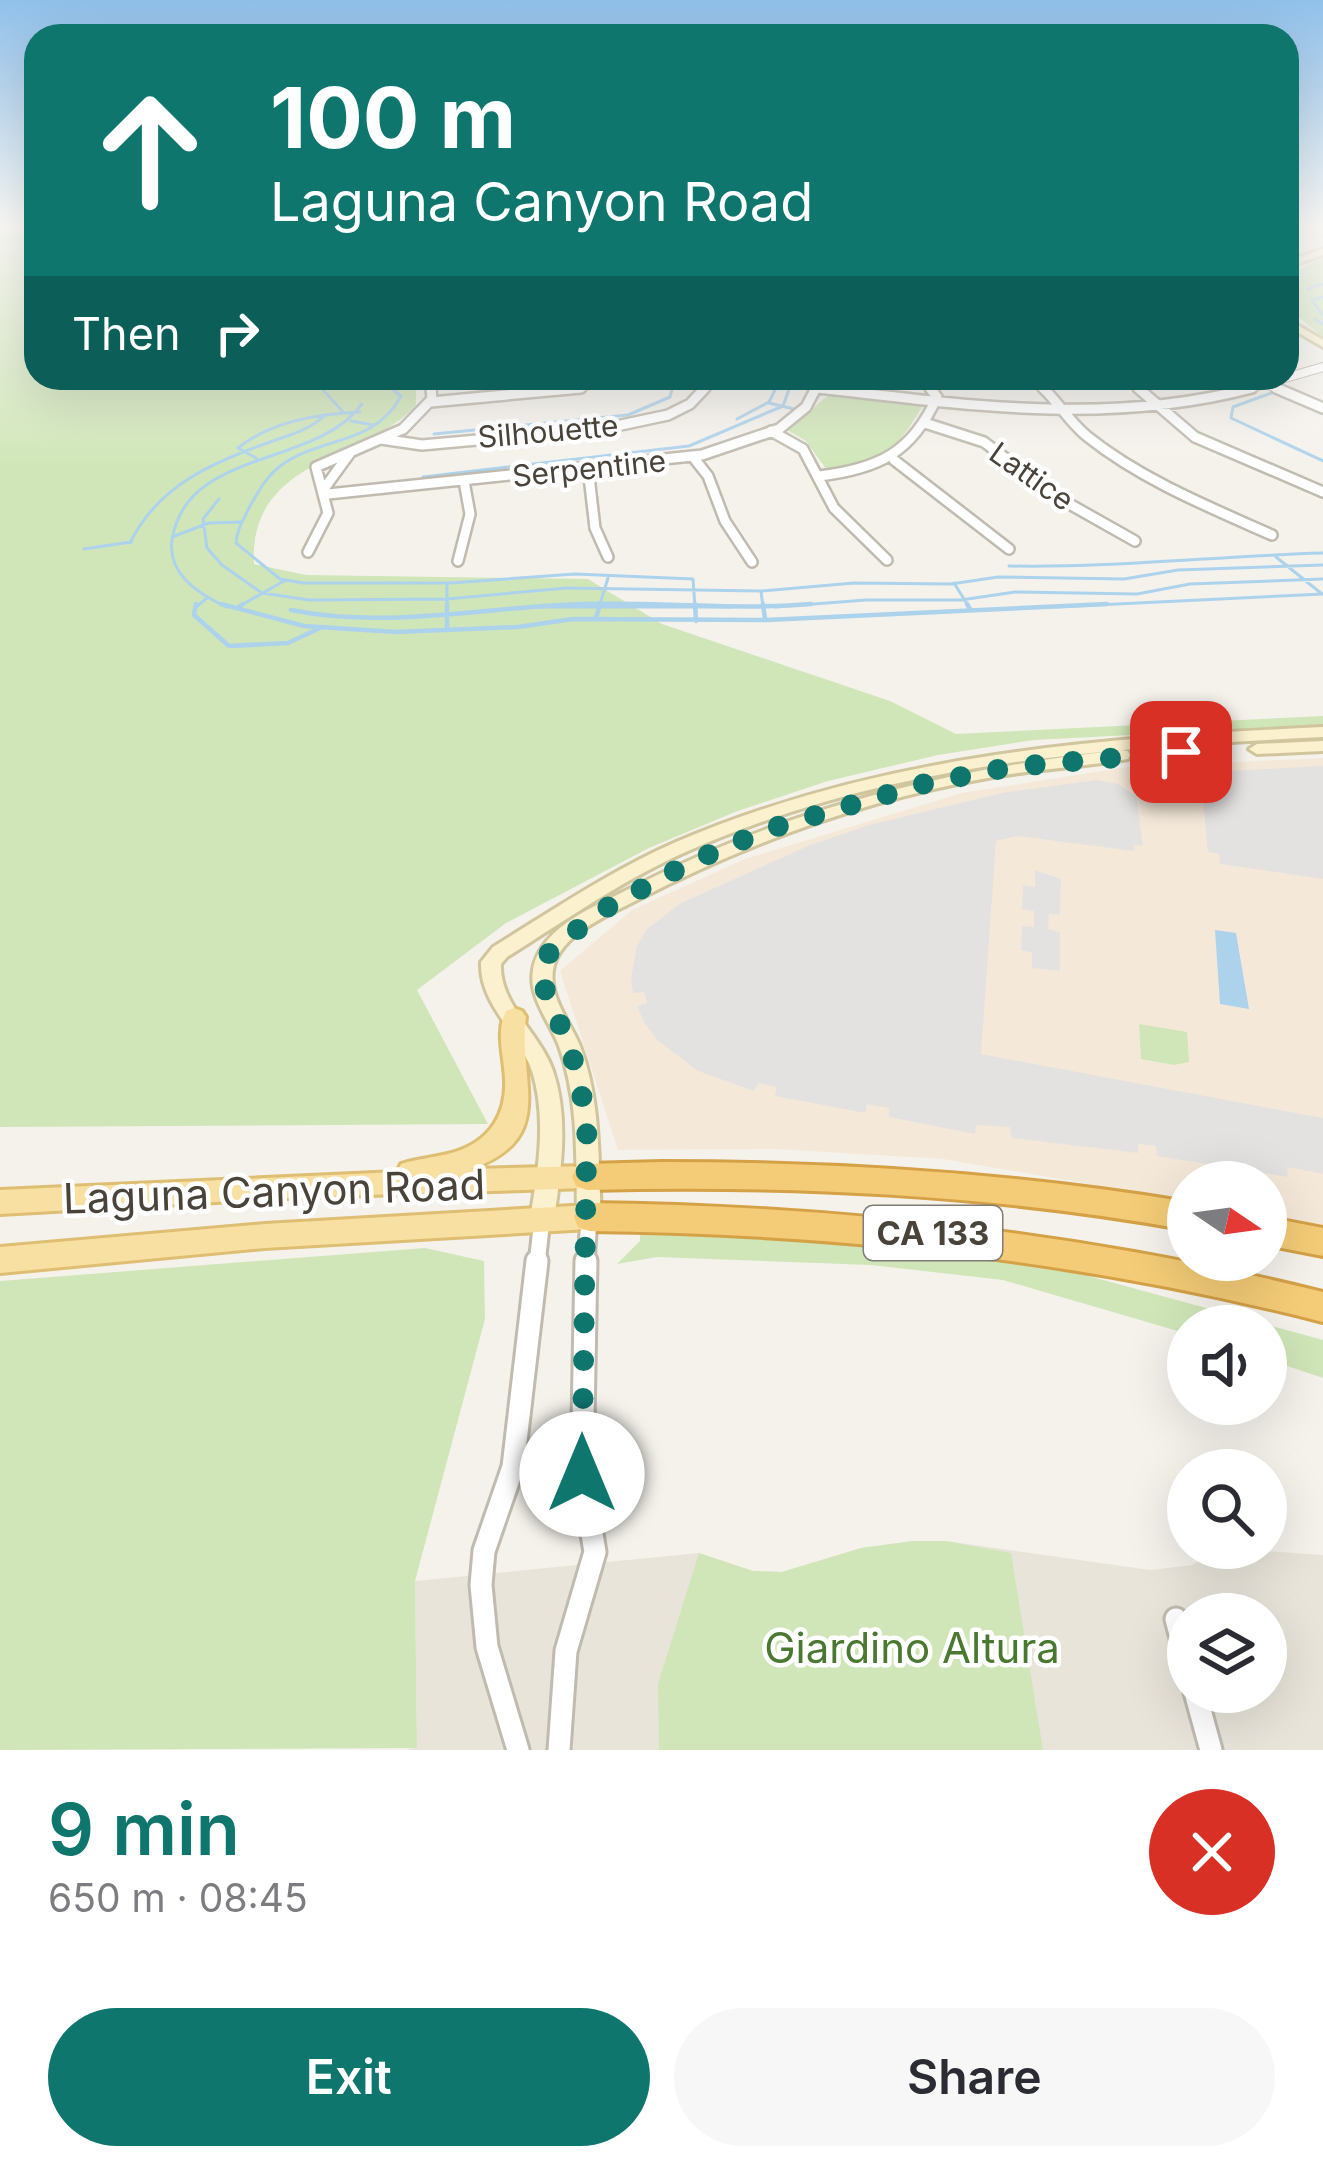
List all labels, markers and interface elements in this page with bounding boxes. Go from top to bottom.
text: 100 m [270,67,516,168]
icon: ahead [72,72,228,228]
text: Laguna Canyon Road [270,169,813,234]
icon: right [204,300,270,366]
text: Then [72,306,180,361]
street label: Silhouette [476,407,620,455]
street label: Lattice [983,434,1081,518]
street label: Serpentine [510,442,668,494]
pin [1130,701,1232,803]
icon: arrive [1148,719,1214,785]
street label: Laguna Canyon Road [62,1158,486,1224]
north arrow [1167,1161,1287,1281]
map controls [1167,1161,1287,1713]
road number: CA 133 [864,1206,1002,1260]
button: sound [1167,1305,1287,1425]
position arrow [519,1411,645,1537]
button: search [1167,1449,1287,1569]
button: layers [1167,1593,1287,1713]
park label: Giardino Altura [764,1622,1060,1673]
text: 9 min [48,1785,240,1872]
button: close [1149,1789,1275,1915]
text: 650 m · 08:45 [48,1874,308,1921]
button: Exit [48,2008,650,2146]
button: Share [674,2008,1275,2146]

